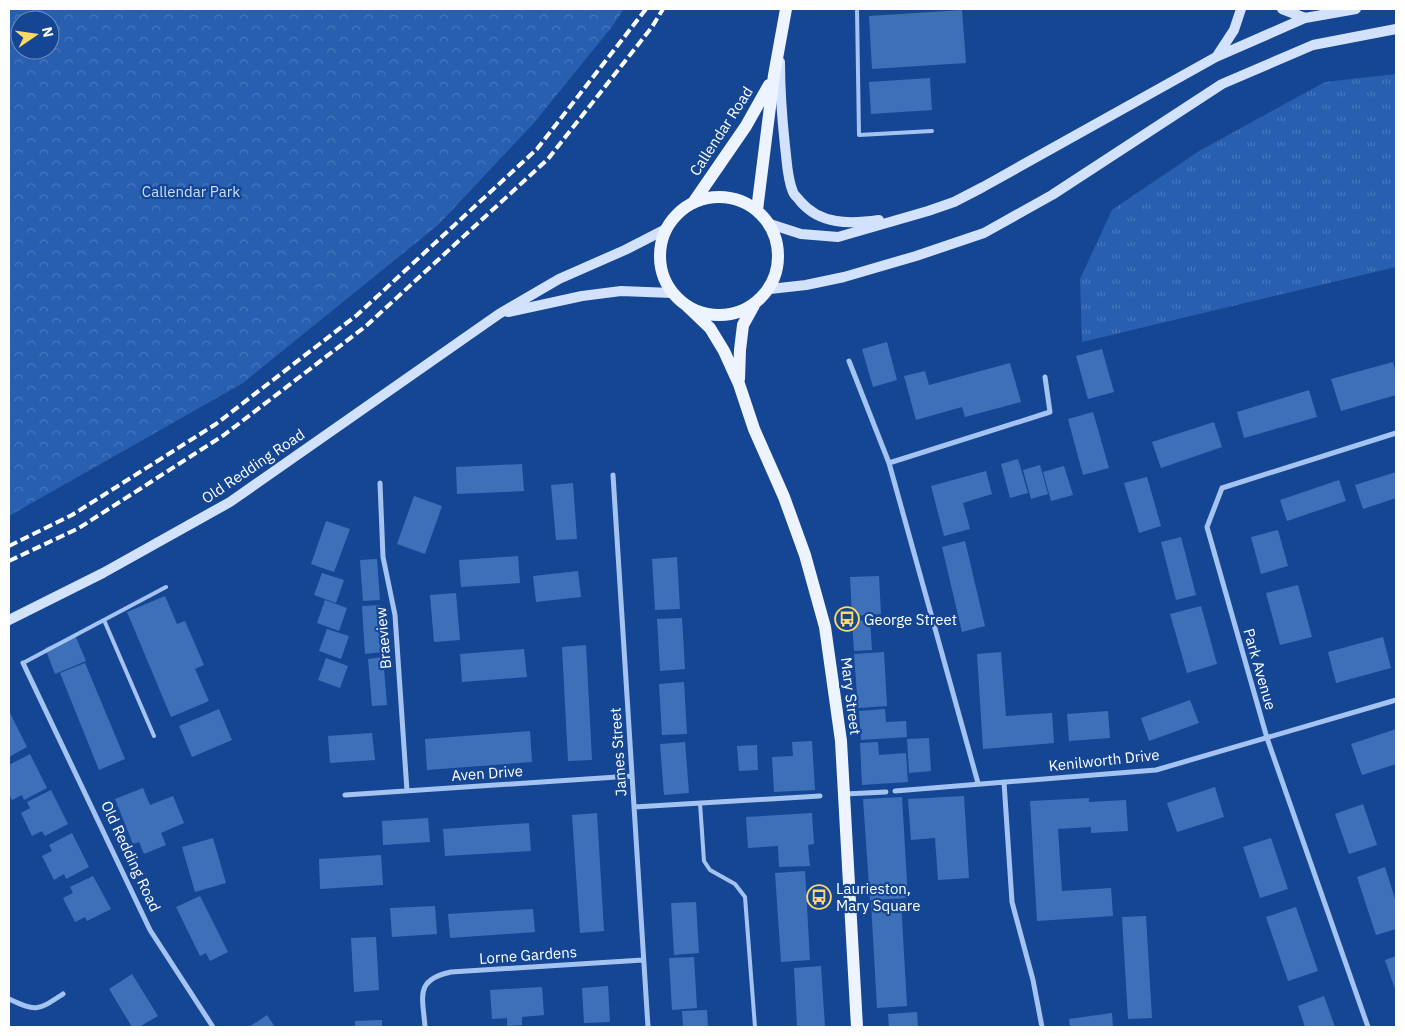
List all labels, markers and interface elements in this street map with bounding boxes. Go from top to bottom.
north arrow [10,10,60,60]
text: N [38,25,58,39]
street label: Callendar Road [685,83,757,179]
park label: Callendar Park [142,182,240,201]
street label: Old Redding Road [198,425,308,507]
street label: Braeview [371,606,395,670]
bus stop icon: George Street [834,606,860,632]
place label: George Street [864,610,957,629]
street label: Park Avenue [1239,626,1281,712]
street label: Mary Street [837,656,865,736]
street label: James Street [605,707,631,797]
street label: Kenilworth Drive [1048,745,1160,775]
street label: Aven Drive [451,761,523,785]
street label: Old Redding Road [97,798,165,914]
place label: Laurieston, Mary Square [836,879,920,915]
bus stop icon: Laurieston, Mary Square [806,884,832,910]
street label: Lorne Gardens [478,942,578,968]

